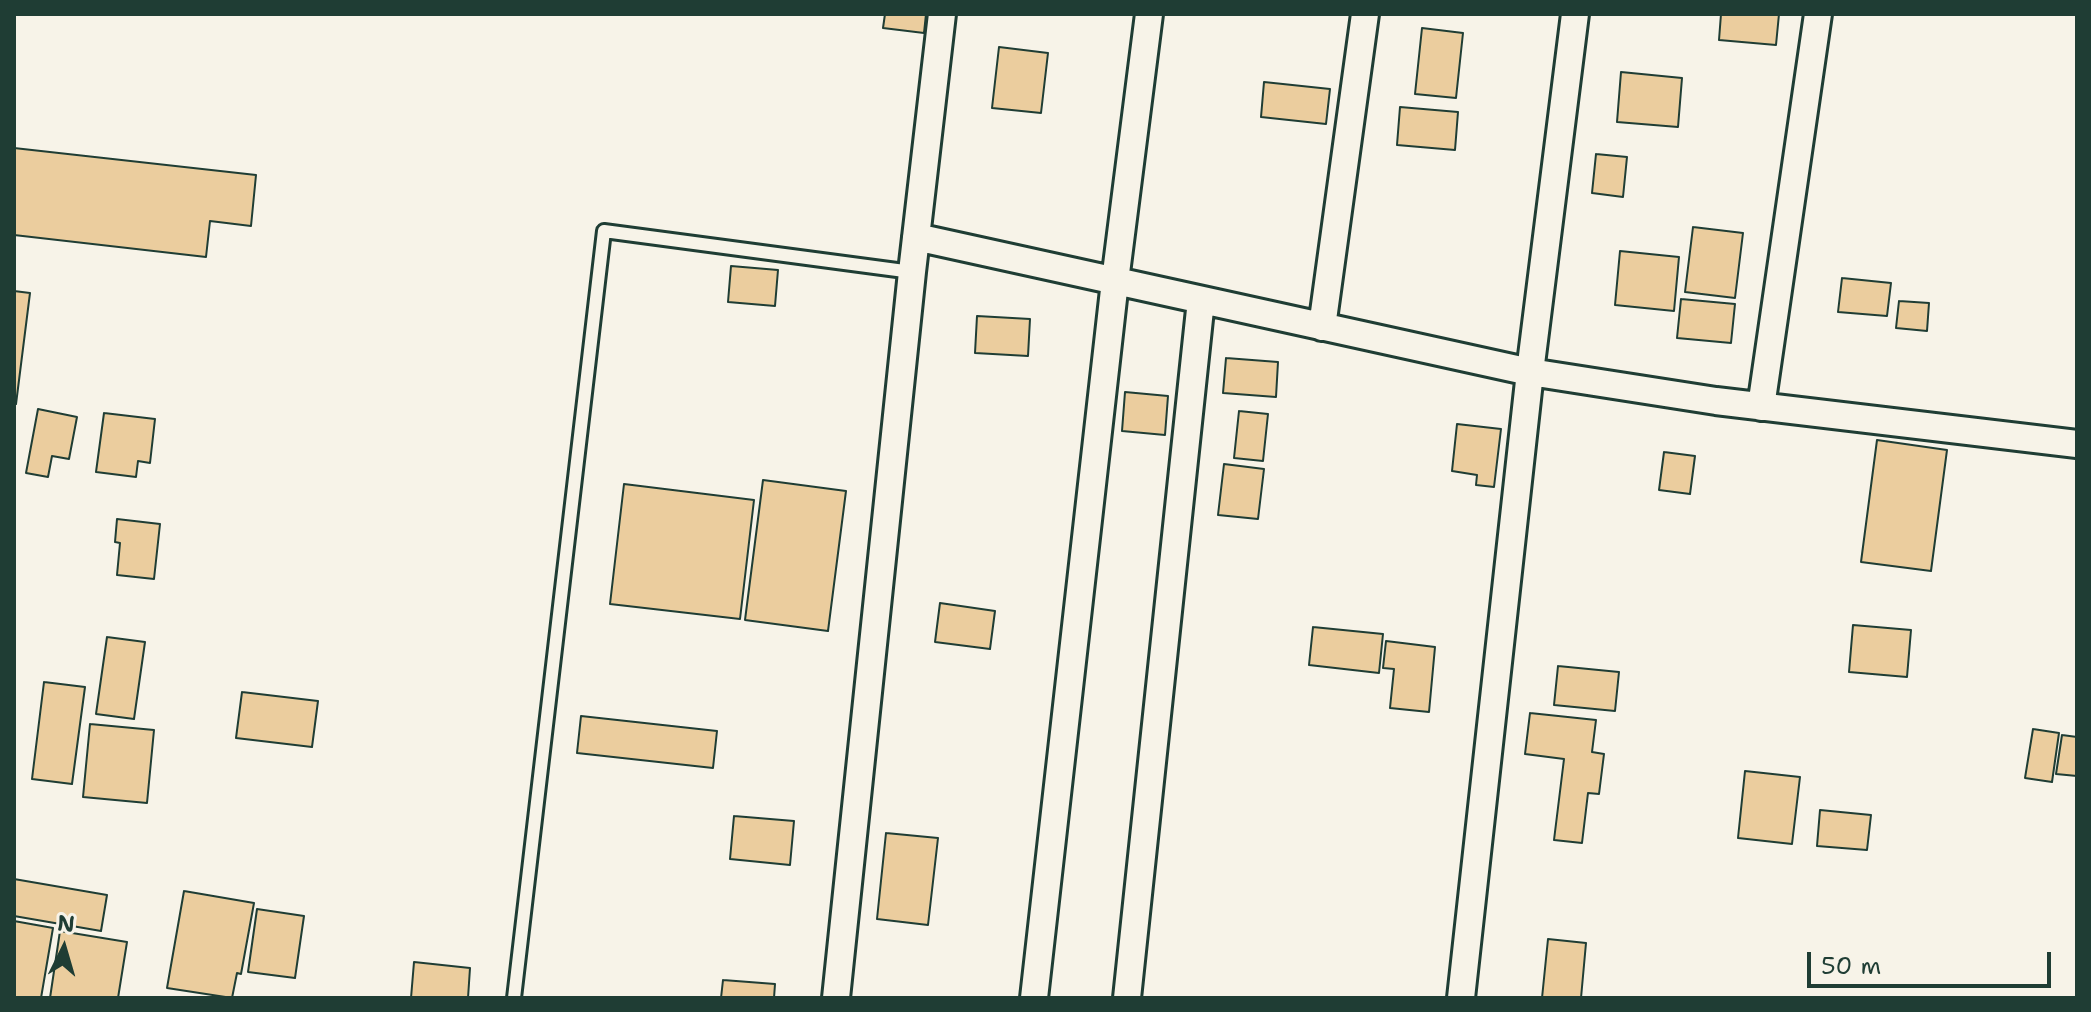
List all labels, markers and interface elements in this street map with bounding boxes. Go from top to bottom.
north arrow [24,908,104,988]
text: N [56,908,76,939]
scale bar [1811,936,2055,986]
text: 50 m [1821,950,1881,982]

